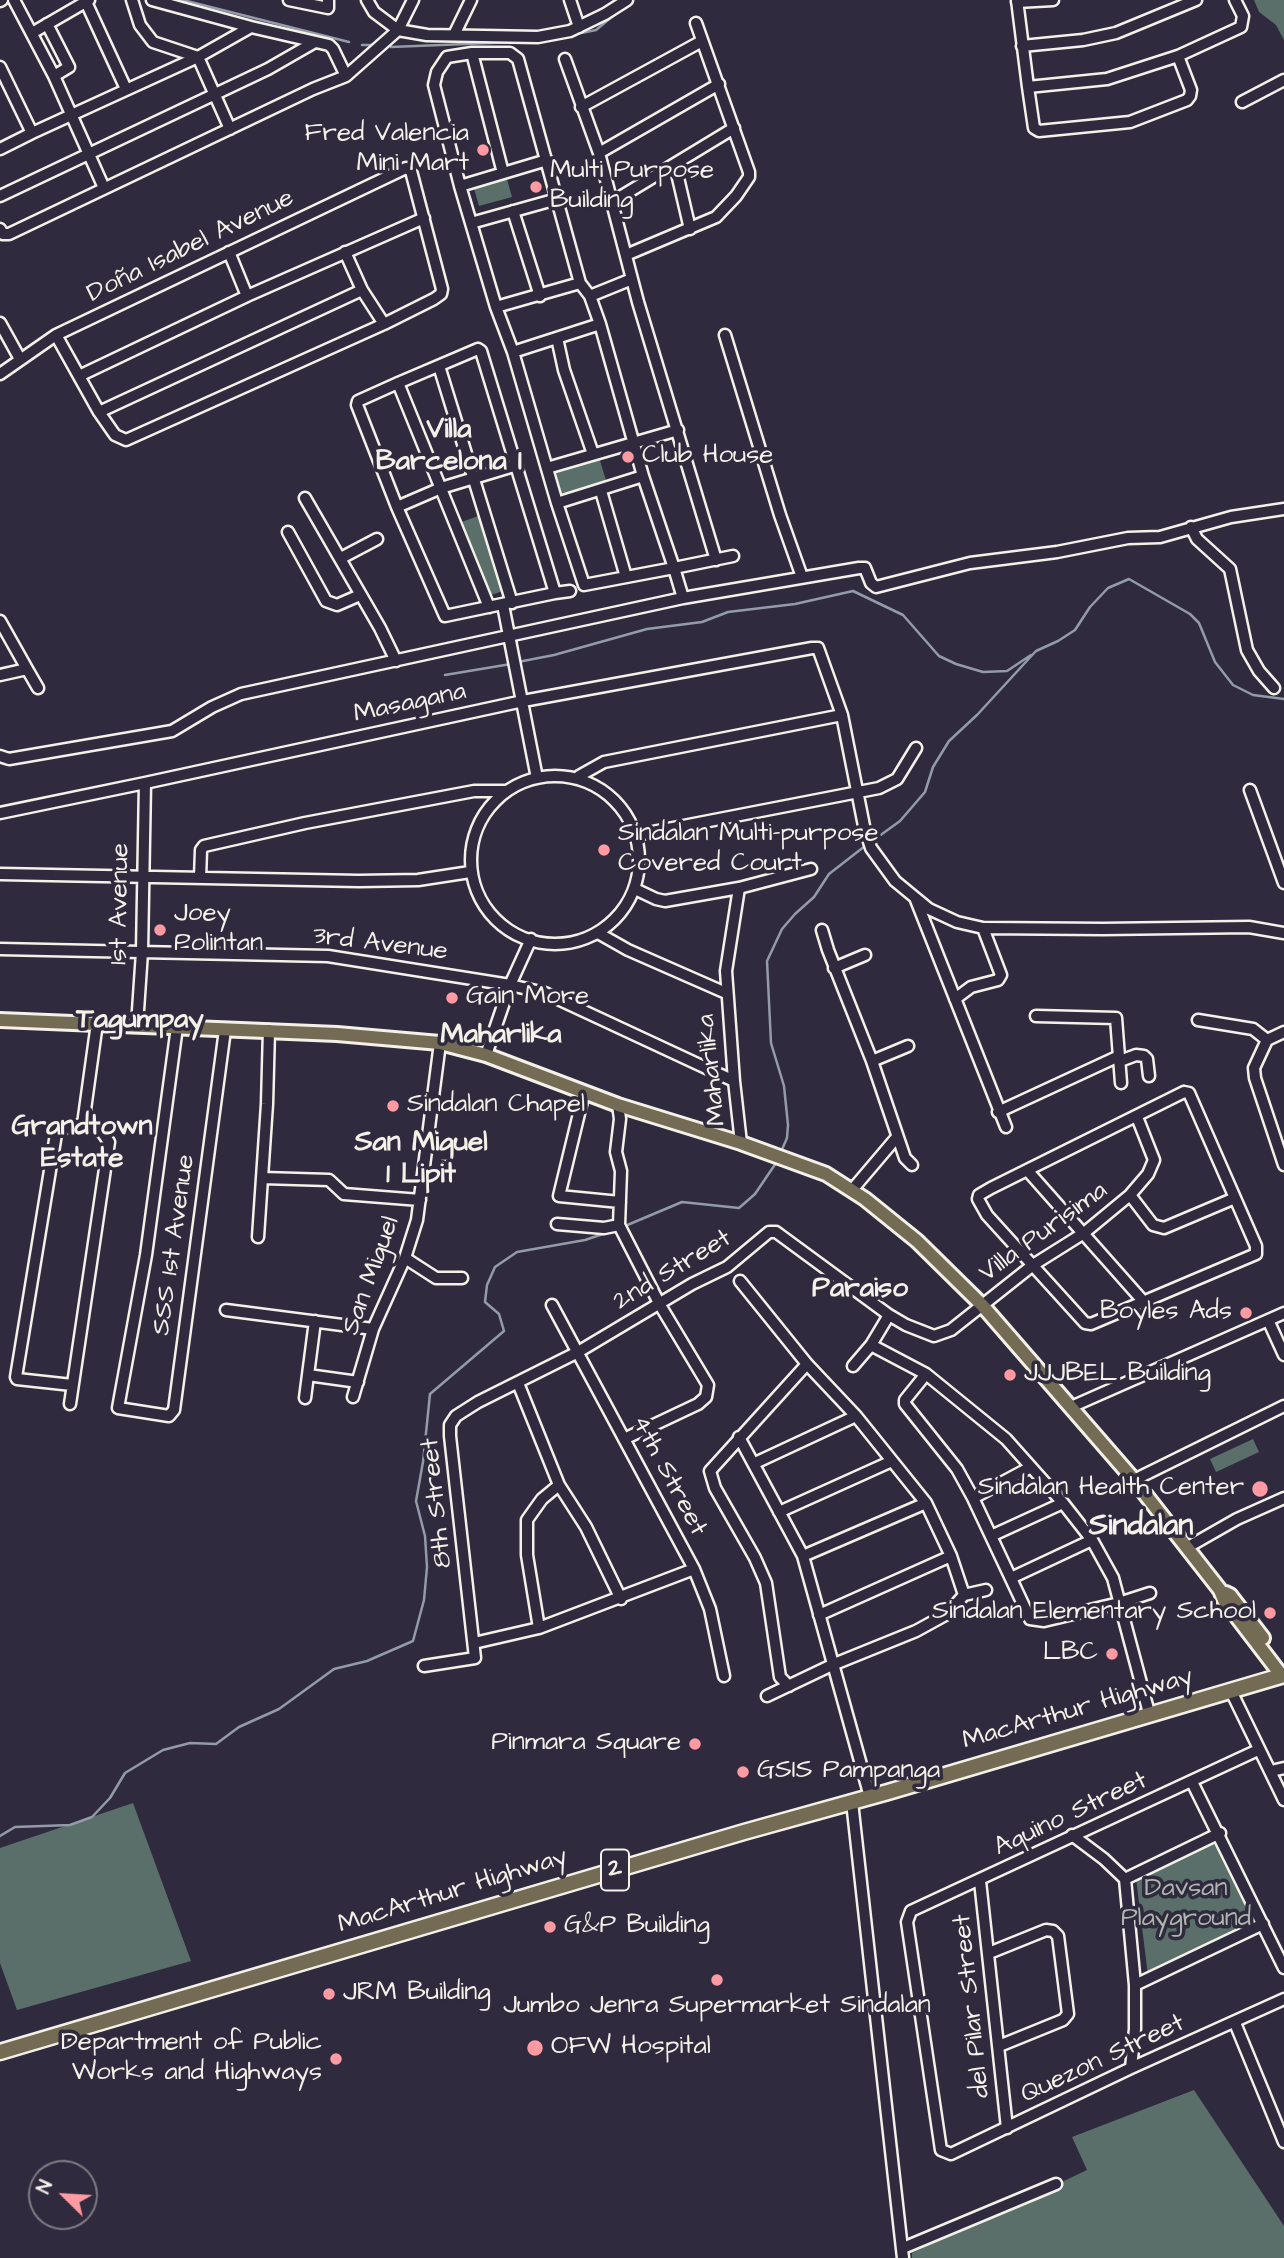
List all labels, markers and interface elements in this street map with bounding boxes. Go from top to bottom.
place label: Fred Valencia Mini Mart [305,119,469,180]
marker: Fred Valencia Mini Mart [475,142,491,158]
place label: Multi Purpose Building [550,156,714,218]
marker: Multi Purpose Building [528,179,544,195]
street label: Doña Isabel Avenue [83,183,299,311]
district label: Villa Barcelona I [376,414,522,480]
place label: Club House [642,441,773,473]
marker: Club House [620,449,636,465]
street label: Masagana [351,677,469,731]
place label: Sindalan Multi-purpose Covered Court [618,819,878,880]
marker: Sindalan Multi-purpose Covered Court [596,842,612,858]
street label: 1st Avenue [104,843,138,965]
place label: Joey Polintan [174,899,263,960]
street label: 3rd Avenue [311,921,449,969]
marker: Joey Polintan [152,922,168,938]
place label: Gain More [466,982,589,1014]
marker: Gain More [444,990,460,1006]
district label: Tagumpay [76,1004,204,1038]
street label: Maharlika [692,1012,734,1128]
district label: Maharlika [440,1019,562,1053]
place label: Sindalan Chapel [407,1090,585,1122]
marker: Sindalan Chapel [385,1098,401,1114]
district label: Grandtown Estate [11,1111,153,1177]
district label: San Miguel 1 Lipit [354,1127,488,1193]
street label: SSS 1st Avenue [147,1153,203,1337]
street label: Villa Purisima [974,1176,1114,1290]
street label: San Miguel [336,1213,408,1339]
street label: 2nd Street [608,1224,738,1318]
district label: Paraiso [812,1273,908,1307]
place label: Boyles Ads [1100,1297,1232,1329]
marker: Boyles Ads [1238,1305,1254,1321]
place label: JJJBEL Building [1024,1359,1211,1391]
marker: JJJBEL Building [1002,1367,1018,1383]
street label: 4th Street [623,1411,713,1541]
street label: 8th Street [416,1436,460,1570]
place label: Sindalan Health Center [978,1473,1244,1505]
marker: Sindalan Health Center [1250,1479,1270,1499]
district label: Sindalan [1089,1510,1193,1546]
place label: Sindalan Elementary School [932,1597,1256,1629]
marker: Sindalan Elementary School [1262,1605,1278,1621]
place label: LBC [1043,1638,1098,1670]
marker: LBC [1104,1646,1120,1662]
street label: MacArthur Highway [959,1662,1197,1758]
place label: Pinmara Square [491,1728,681,1760]
marker: Pinmara Square [687,1736,703,1752]
place label: GSIS Pampanga [757,1756,940,1788]
marker: GSIS Pampanga [735,1764,751,1780]
street label: Aquino Street [989,1766,1153,1864]
street label: MacArthur Highway [335,1842,571,1942]
road number: 2 [601,1850,629,1891]
park label: Davsan Playground [1121,1874,1251,1936]
place label: G&P Building [564,1911,710,1943]
street label: del Pilar Street [948,1913,998,2099]
marker: G&P Building [542,1919,558,1935]
marker: Jumbo Jenra Supermarket Sindalan [709,1972,725,1988]
place label: JRM Building [343,1978,491,2010]
marker: JRM Building [321,1986,337,2002]
place label: Jumbo Jenra Supermarket Sindalan [503,1991,931,2023]
street label: Quezon Street [1016,2008,1190,2112]
place label: Department of Public Works and Highways [61,2028,322,2090]
place label: OFW Hospital [551,2032,711,2064]
marker: OFW Hospital [525,2038,545,2058]
marker: Department of Public Works and Highways [328,2051,344,2067]
north arrow [28,2160,98,2230]
text: N [30,2176,60,2198]

